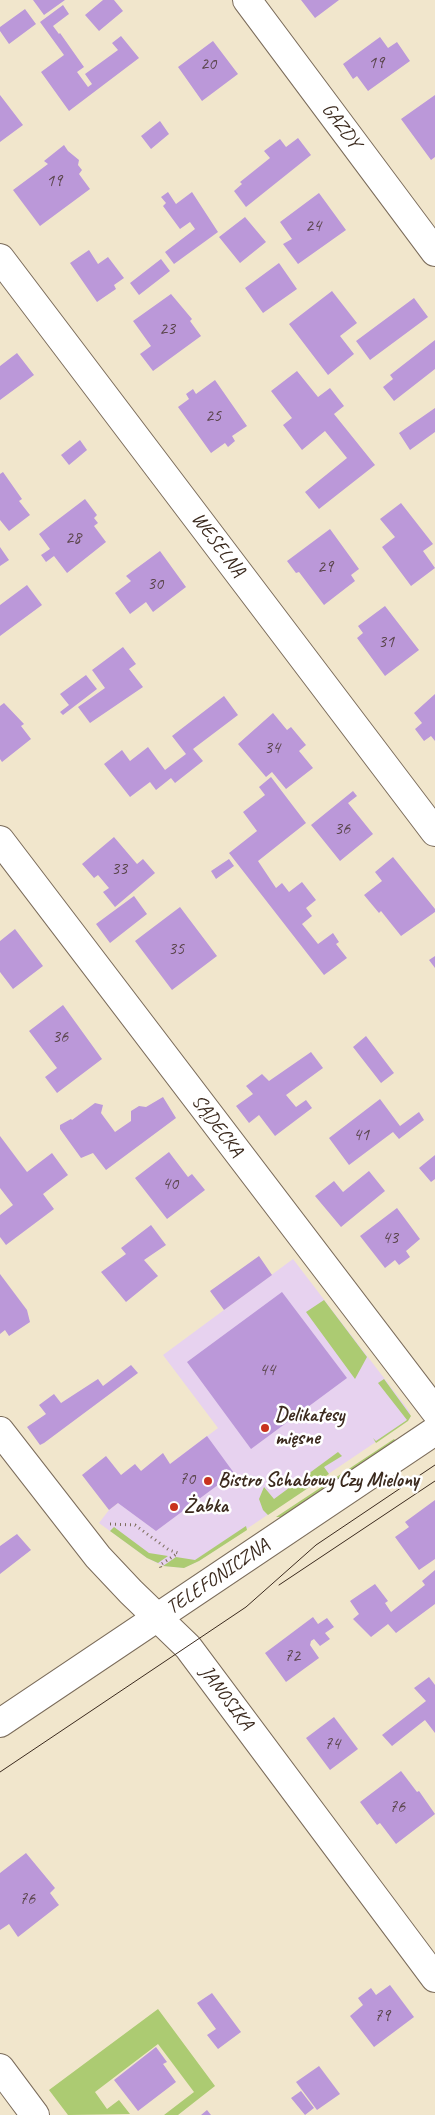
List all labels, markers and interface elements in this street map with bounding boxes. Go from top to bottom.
house number: 19 [368,52,384,74]
house number: 20 [200,53,216,75]
street label: GAZDY [316,98,366,154]
house number: 19 [46,170,62,192]
house number: 24 [305,215,321,237]
house number: 23 [159,318,175,340]
house number: 25 [205,405,221,427]
street label: WESELNA [186,508,250,582]
house number: 28 [65,527,81,549]
house number: 29 [317,556,333,578]
house number: 30 [147,573,163,595]
house number: 31 [378,631,394,653]
house number: 34 [264,737,280,759]
house number: 36 [334,818,350,840]
house number: 33 [111,858,127,880]
house number: 35 [168,938,184,960]
house number: 36 [52,1026,68,1048]
street label: SĄDECKA [186,1090,248,1162]
house number: 41 [353,1124,369,1146]
house number: 40 [162,1173,178,1195]
house number: 43 [382,1227,398,1249]
house number: 44 [259,1359,275,1381]
place label: Delikatesy mięsne [275,1404,344,1451]
marker: Delikatesy mięsne [259,1422,271,1434]
house number: 70 [179,1468,195,1490]
place label: Bistro Schabowy Czy Mielony [218,1469,419,1493]
marker: Bistro Schabowy Czy Mielony [202,1475,214,1487]
place label: Żabka [184,1495,228,1519]
marker: Żabka [168,1501,180,1513]
street label: TELEFONICZNA [162,1534,274,1620]
house number: 72 [284,1645,300,1667]
street label: JANOSIKA [194,1661,258,1735]
house number: 74 [324,1733,340,1755]
house number: 76 [389,1796,405,1818]
house number: 76 [19,1888,35,1910]
house number: 79 [374,2005,390,2027]

